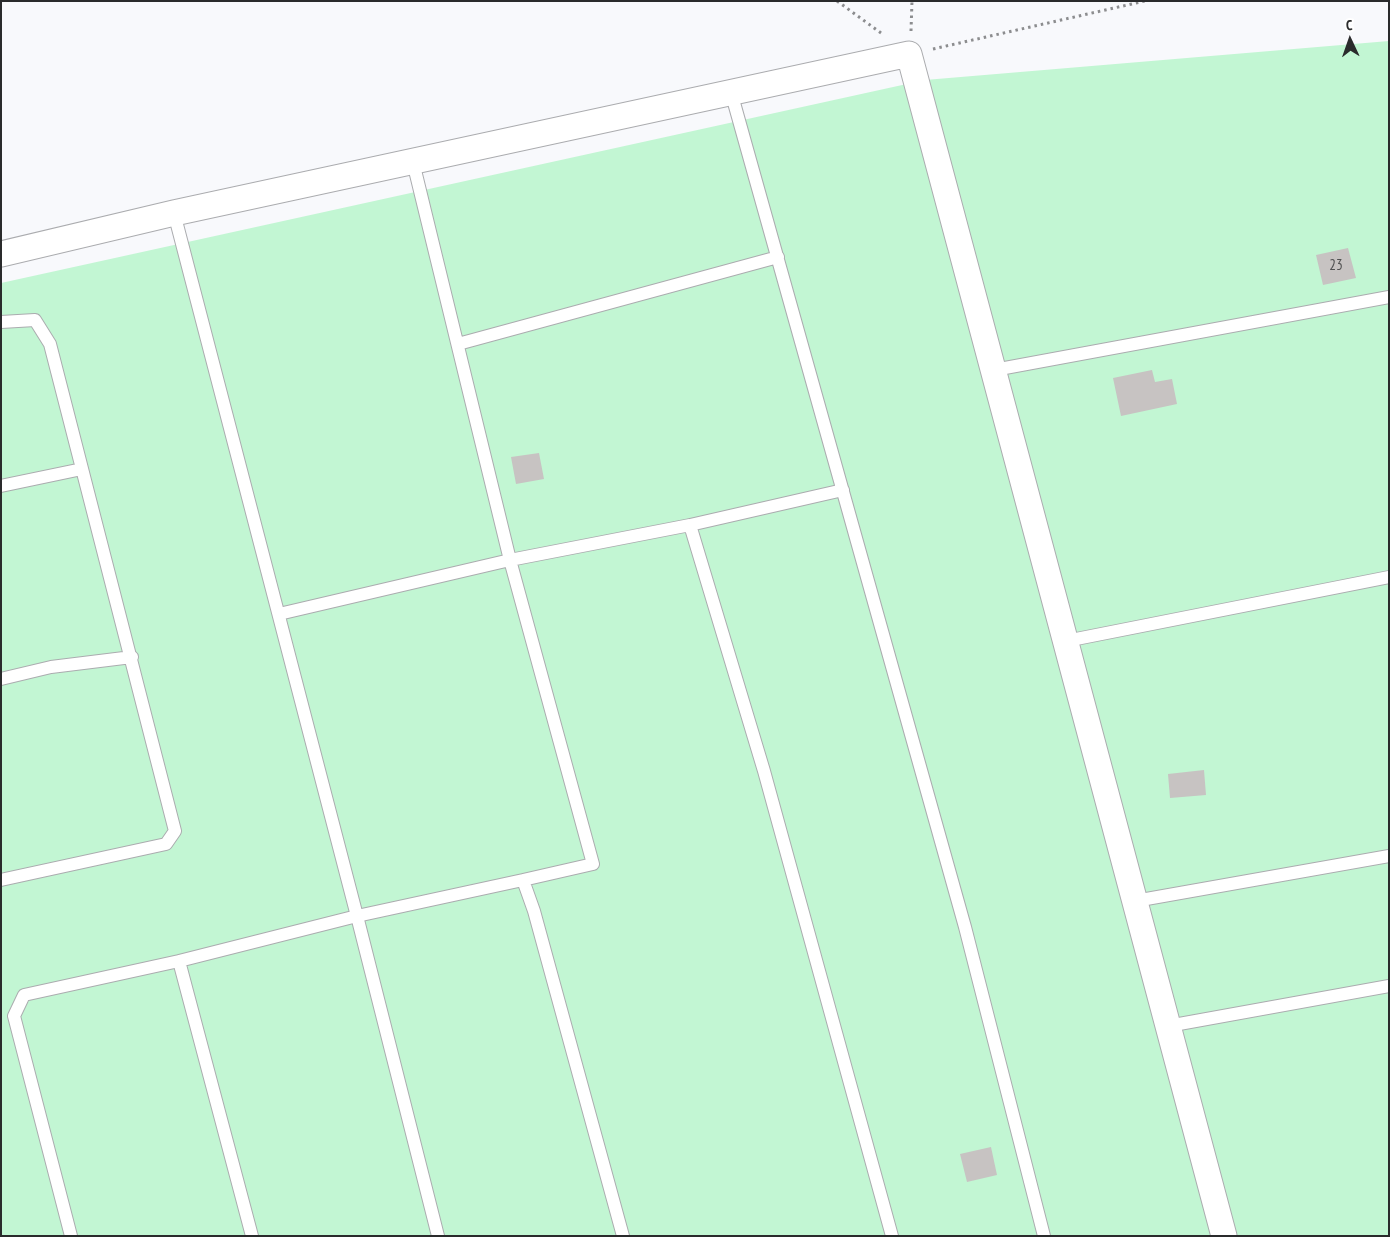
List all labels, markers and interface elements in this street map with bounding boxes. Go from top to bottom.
north arrow [1325,15,1375,65]
text: С [1346,16,1353,34]
house number: 23 [1329,257,1343,275]

